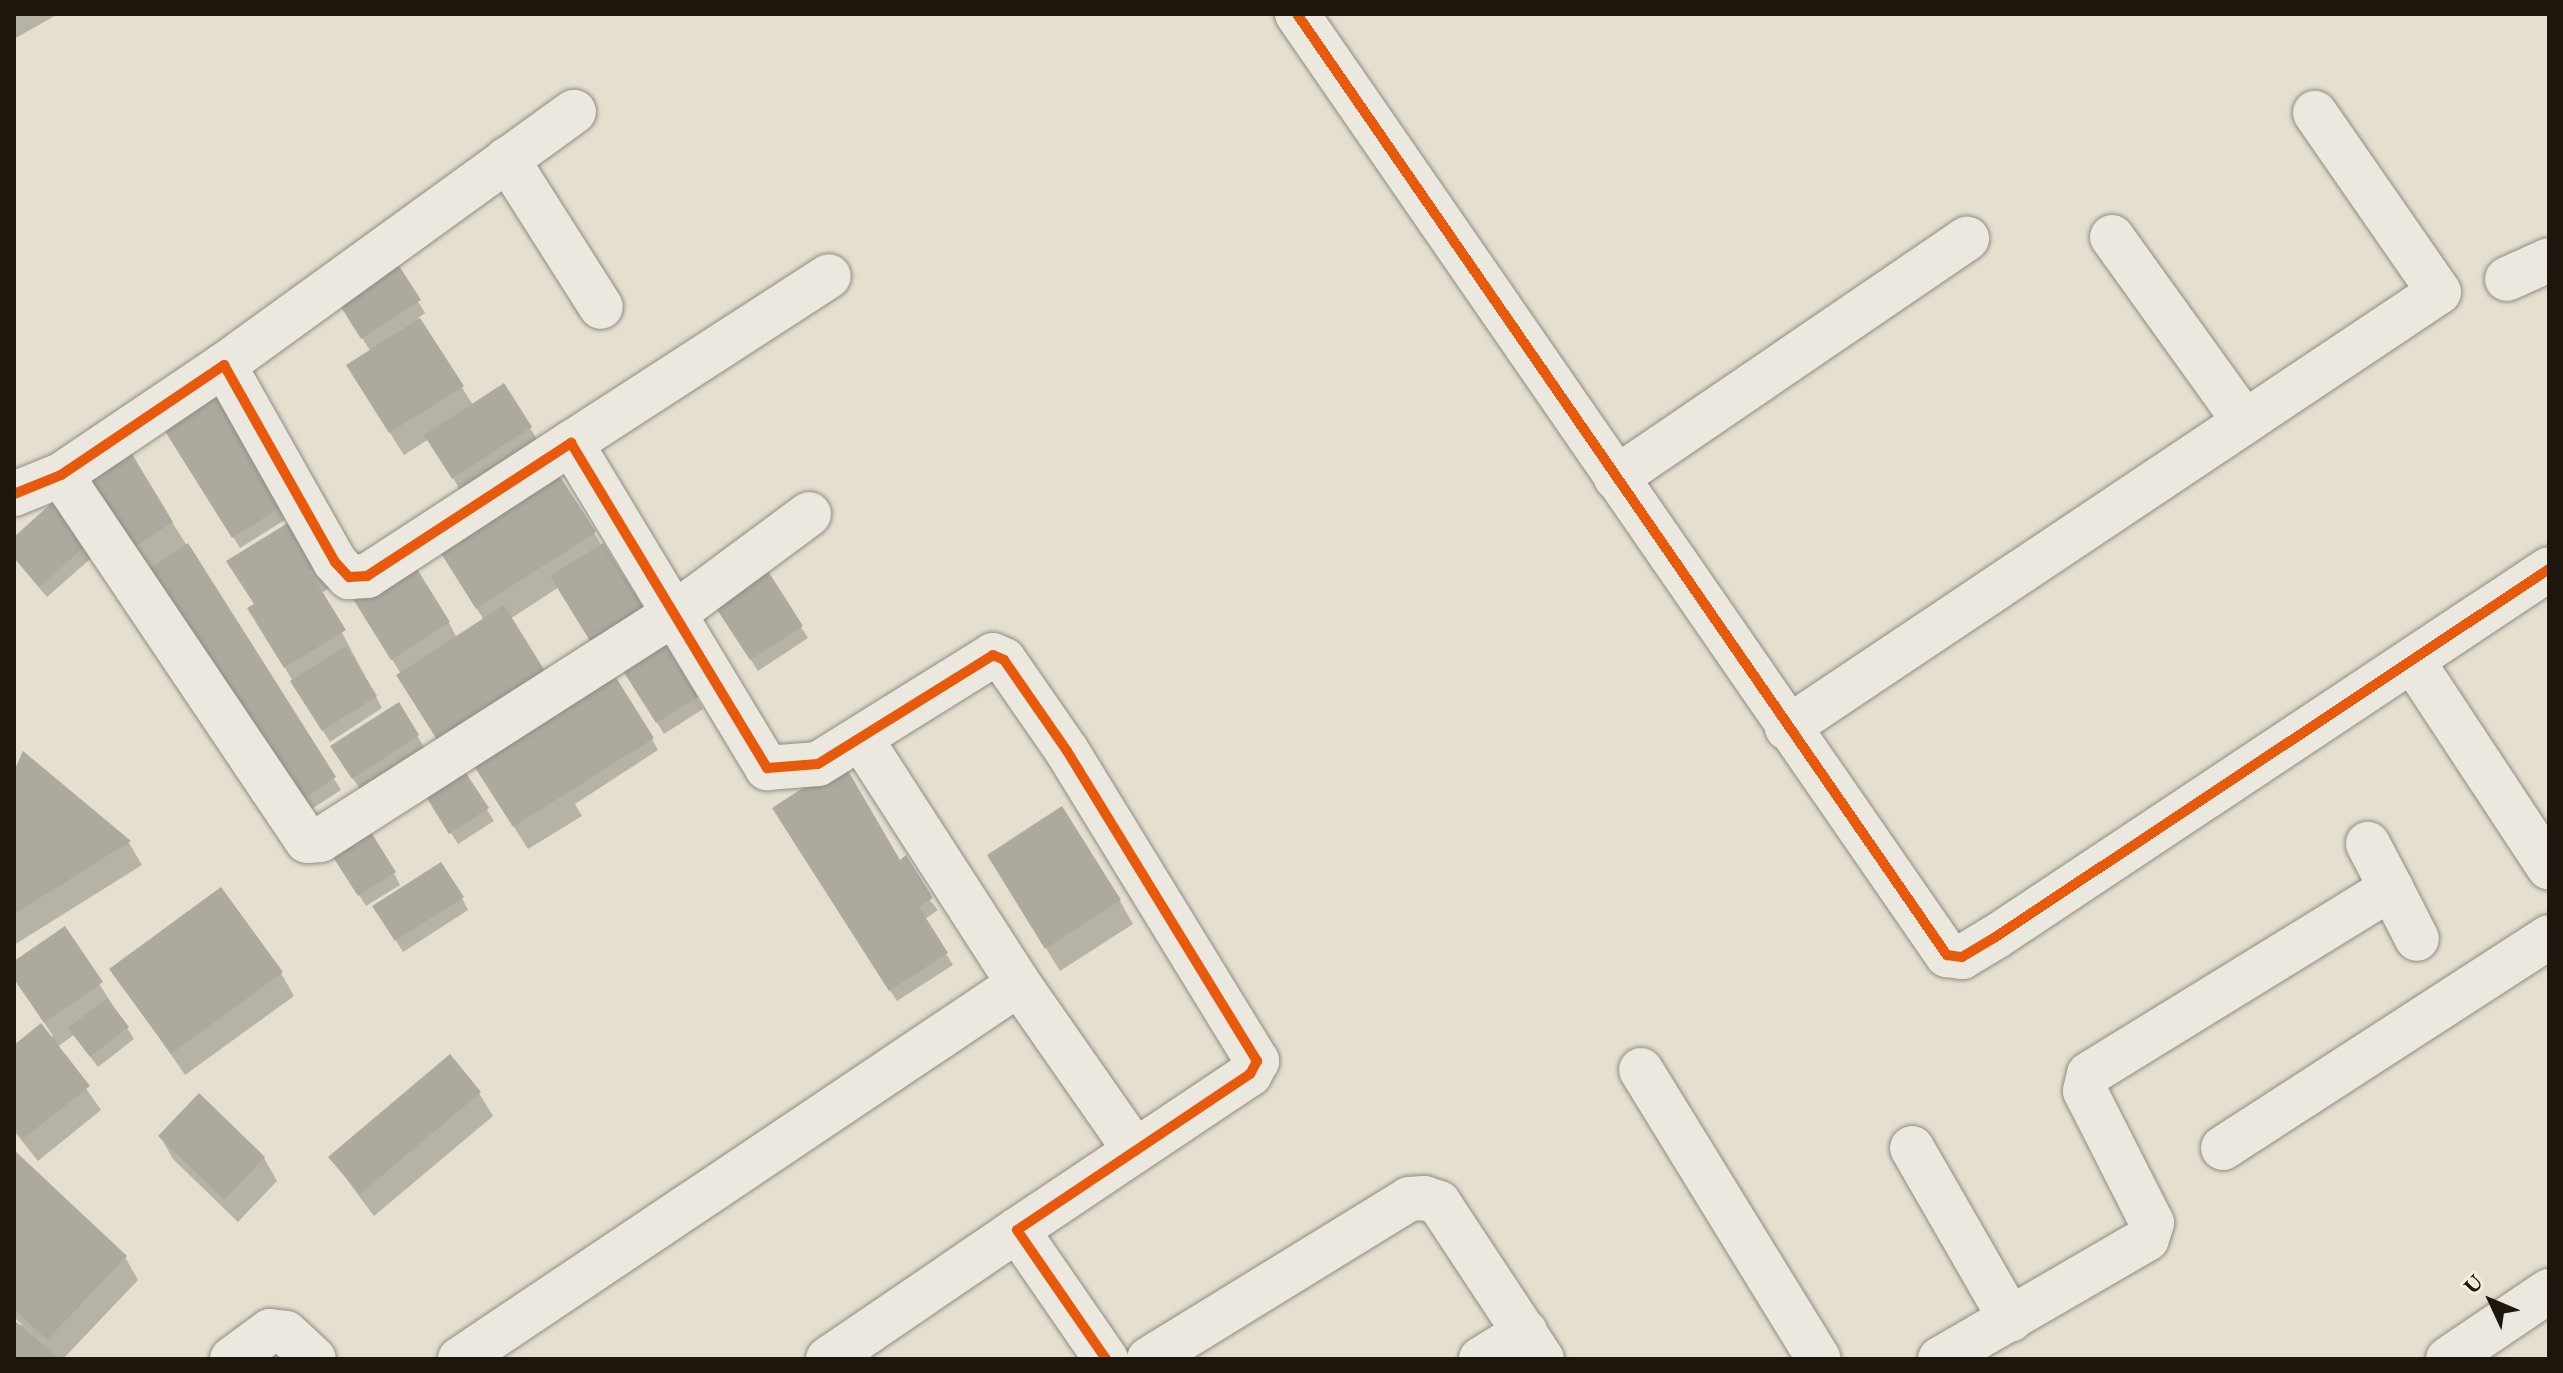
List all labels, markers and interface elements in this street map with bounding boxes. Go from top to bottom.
north arrow [2451,1261,2531,1341]
text: U [2457,1268,2489,1300]

